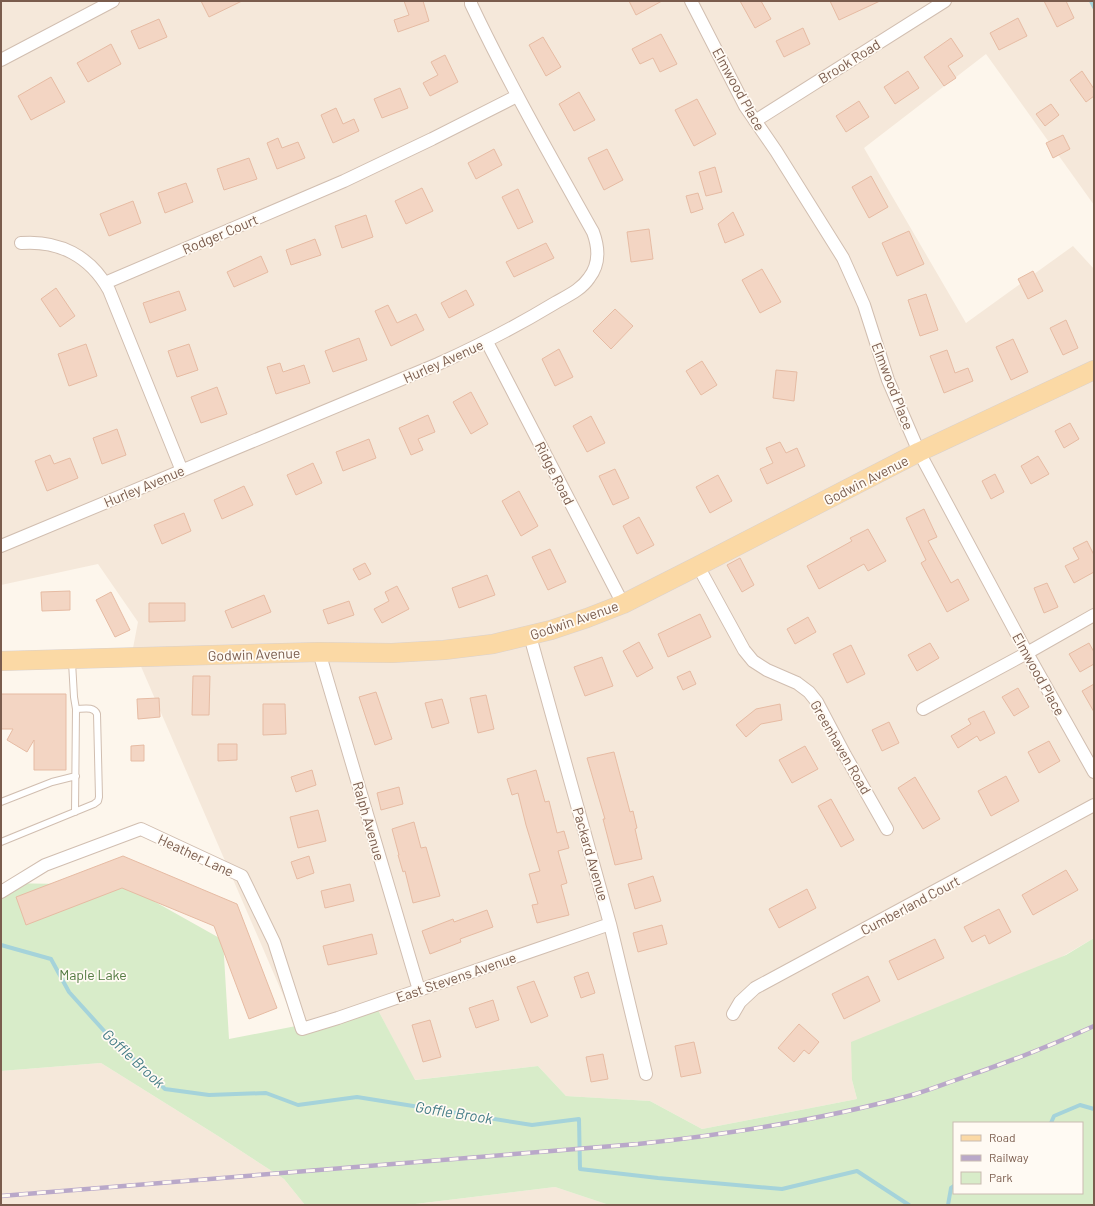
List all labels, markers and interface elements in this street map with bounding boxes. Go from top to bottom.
street label: Brook Road [815,35,883,87]
street label: Elmwood Place [709,45,769,133]
street label: Rodger Court [180,210,260,258]
street label: Hurley Avenue [400,336,486,386]
street label: Elmwood Place [869,340,917,432]
street label: Ridge Road [532,439,578,507]
street label: Godwin Avenue [821,451,911,509]
street label: Hurley Avenue [101,461,187,511]
street label: Godwin Avenue [528,597,620,643]
street label: Elmwood Place [1009,630,1069,718]
street label: Godwin Avenue [208,644,300,664]
street label: Greenhaven Road [807,697,875,797]
street label: Ralph Avenue [350,779,388,863]
street label: Packard Avenue [570,805,612,903]
street label: Heather Lane [155,830,237,880]
street label: Cumberland Court [857,872,963,938]
street label: East Stevens Avenue [394,948,518,1006]
park label: Maple Lake [59,966,127,983]
water label: Goffle Brook [99,1025,169,1092]
water label: Goffle Brook [414,1097,495,1127]
legend [953,1122,1083,1194]
text: Road [989,1130,1016,1144]
text: Railway [989,1150,1029,1164]
text: Park [989,1170,1013,1184]

